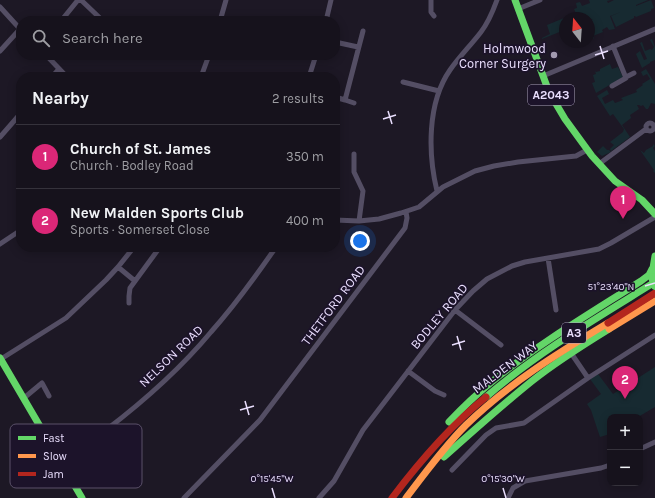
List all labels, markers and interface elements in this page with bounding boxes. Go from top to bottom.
north arrow [559,12,595,48]
search box [16,16,340,60]
icon: search [30,27,52,49]
text: Search here [62,29,143,47]
place label: Holmwood Corner Surgery [459,41,546,71]
marker: Holmwood Corner Surgery [549,50,559,60]
road number: A2043 [528,85,574,105]
text: Nearby [32,88,89,108]
text: 2 results [272,91,324,106]
text: Church of St. James [70,140,211,158]
text: 1 [43,149,47,164]
text: 350 m [286,149,324,164]
text: Church · Bodley Road [70,158,194,173]
pin: 1 [610,186,636,219]
text: New Malden Sports Club [70,204,244,222]
text: 2 [41,213,49,228]
text: 400 m [286,213,324,228]
text: Sports · Somerset Close [70,222,210,237]
your location [350,231,370,251]
street label: THETFORD ROAD [298,262,368,348]
street label: BODLEY ROAD [407,280,471,352]
text: 51°23'40"N [588,281,634,293]
street label: NELSON ROAD [136,322,206,390]
road number: A3 [562,323,586,343]
street label: MALDEN WAY [469,338,541,396]
pin: 2 [612,366,638,399]
map controls [607,414,643,486]
button: + [607,414,643,450]
legend [10,424,142,488]
text: Fast [43,432,64,445]
text: Slow [43,450,67,463]
button: − [607,450,643,486]
text: Jam [43,468,64,481]
text: 0°15'45"W [251,473,293,485]
text: 0°15'30"W [481,473,525,485]

